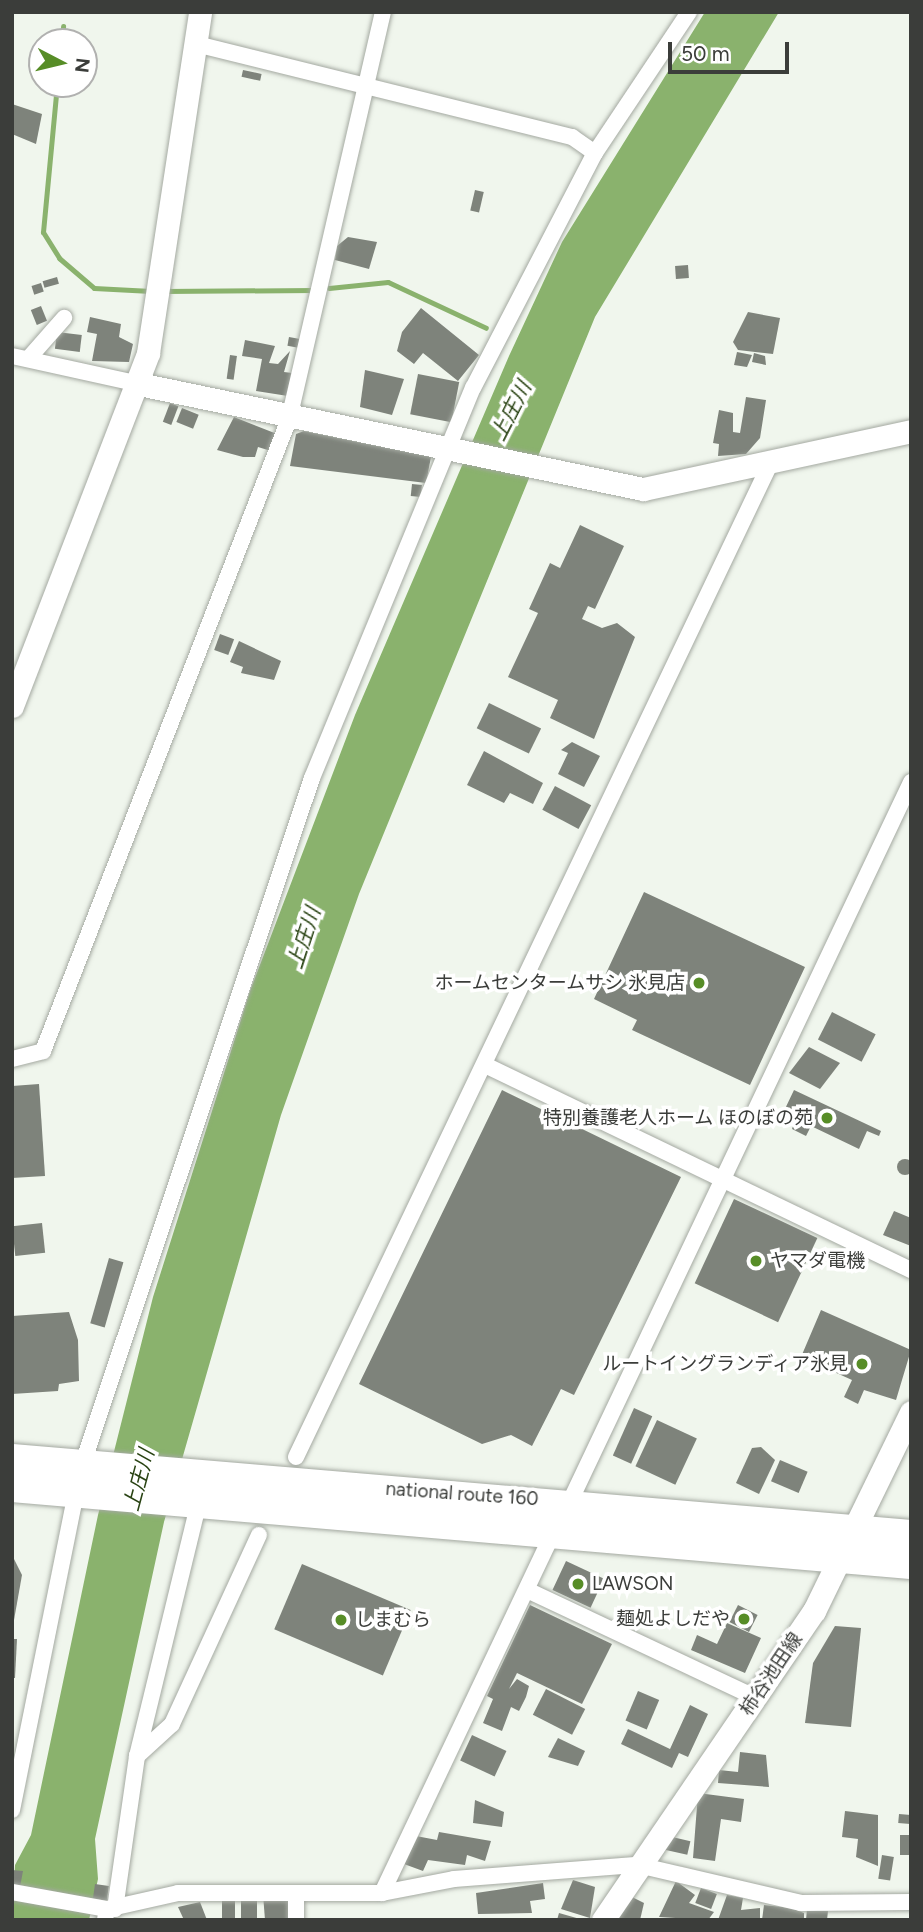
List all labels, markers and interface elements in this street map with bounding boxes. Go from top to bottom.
north arrow [28,28,98,98]
scale bar [671,28,792,72]
text: 50 m [681,41,730,66]
text: N [70,57,95,74]
water label: 上庄川 [485,377,537,445]
water label: 上庄川 [282,904,326,972]
place label: ホームセンタームサシ 氷見店 [433,972,685,994]
marker: ホームセンタームサシ 氷見店 [691,975,707,991]
place label: 特別養護老人ホーム ほのぼの苑 [542,1107,813,1129]
marker: 特別養護老人ホーム ほのぼの苑 [819,1110,835,1126]
place label: ヤマダ電機 [770,1250,865,1272]
marker: ヤマダ電機 [748,1253,764,1269]
place label: ルートイングランディア氷見 [601,1353,848,1375]
marker: ルートイングランディア氷見 [854,1356,870,1372]
water label: 上庄川 [119,1446,159,1514]
street label: national route 160 [385,1477,539,1511]
place label: LAWSON [592,1573,673,1595]
marker: LAWSON [570,1576,586,1592]
place label: 麺処よしだや [616,1608,730,1630]
place label: しまむら [355,1609,431,1631]
marker: 麺処よしだや [736,1611,752,1627]
marker: しまむら [333,1612,349,1628]
street label: 柿谷池田線 [735,1628,807,1720]

